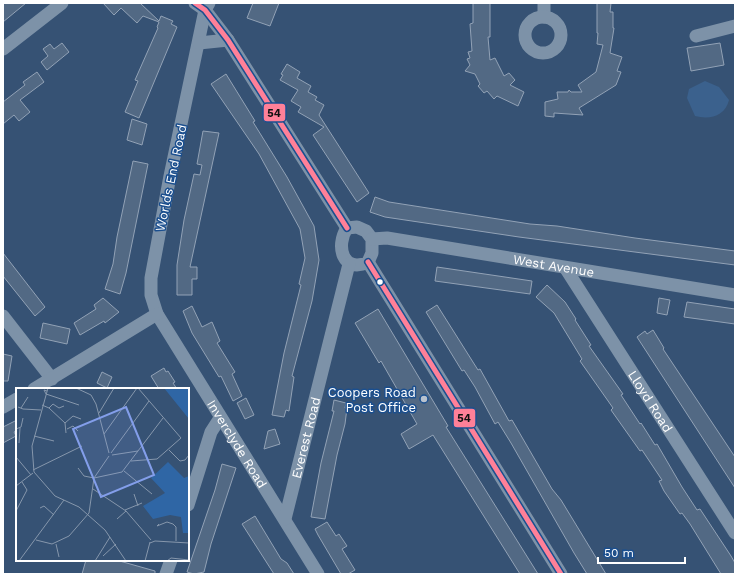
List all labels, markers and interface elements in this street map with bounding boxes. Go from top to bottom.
line badge: 54 [263,103,286,122]
text: 54 [267,107,281,120]
street label: Worlds End Road [152,123,190,233]
street label: West Avenue [512,251,595,279]
unlabelled marker [375,277,385,287]
street label: Lloyd Road [625,368,676,435]
place label: Coopers Road Post Office [328,385,416,415]
inset map [16,388,189,561]
marker: Coopers Road Post Office [419,394,429,404]
street label: Everest Road [288,395,323,480]
street label: Inverclyde Road [204,397,270,490]
line badge: 54 [453,408,476,428]
text: 54 [457,412,471,425]
scale bar [598,539,685,565]
text: 50 m [604,546,634,560]

